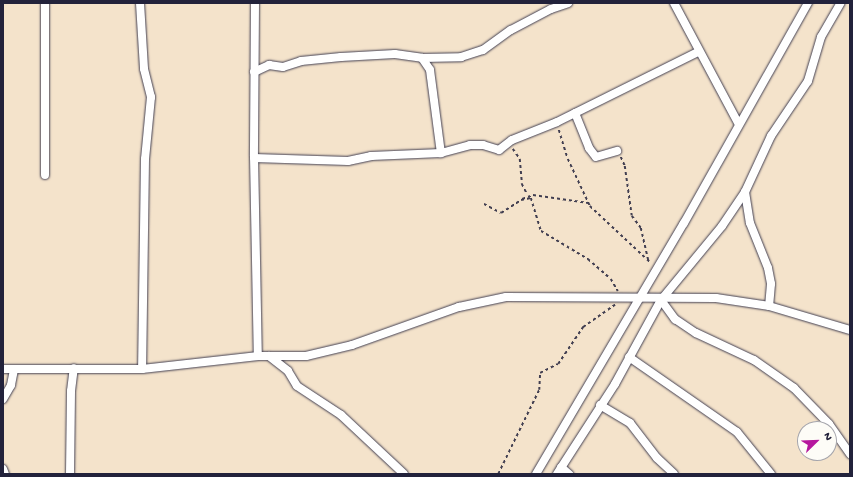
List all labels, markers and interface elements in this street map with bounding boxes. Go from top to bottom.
north arrow [797,421,837,461]
text: N [820,431,834,442]

